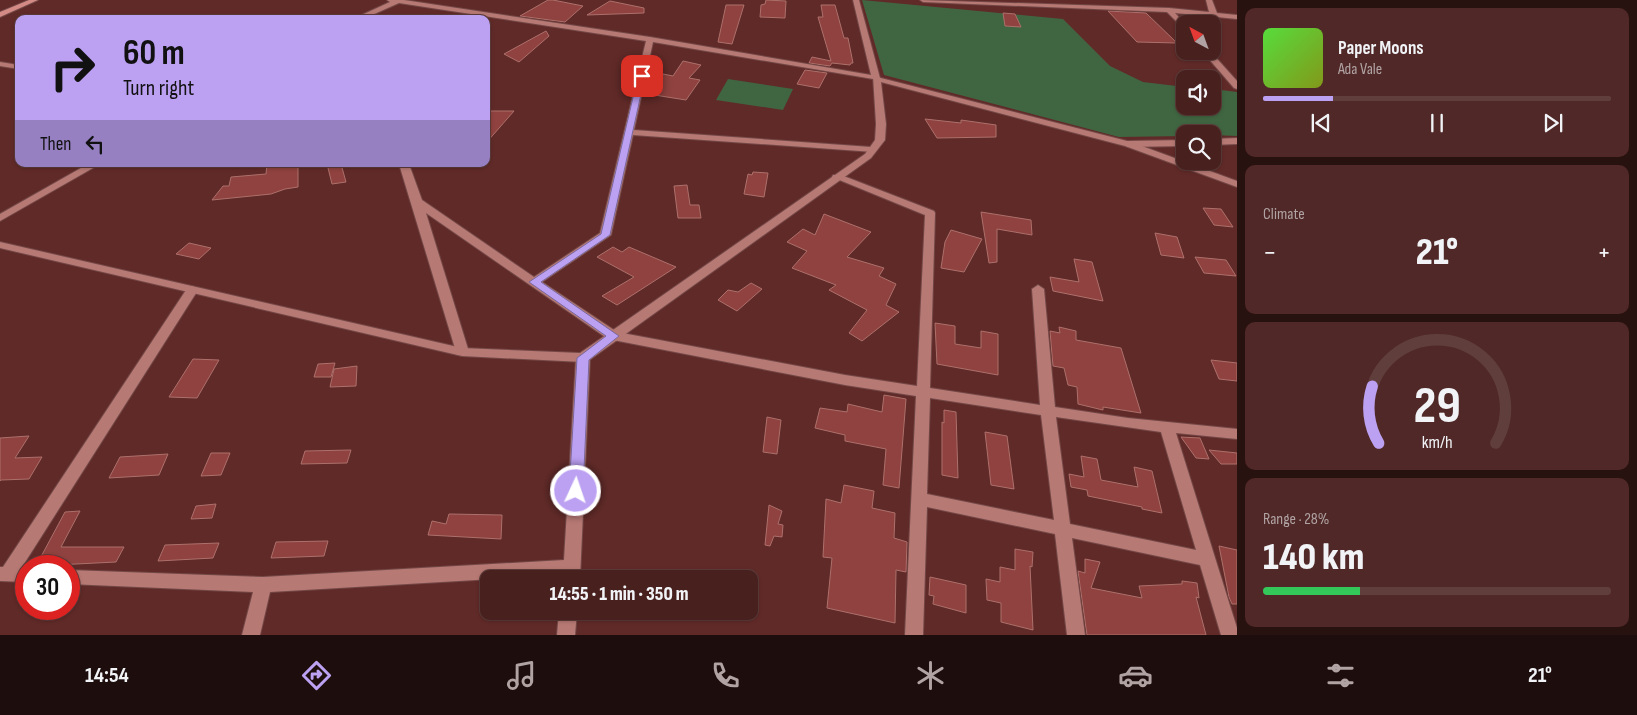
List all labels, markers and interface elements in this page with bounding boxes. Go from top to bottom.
north arrow [1176,15,1221,60]
map controls [1176,15,1221,170]
text: 60 m [123,32,185,75]
icon: right [40,35,105,100]
text: Paper Moons [1338,37,1424,60]
pin [621,55,663,97]
text: Ada Vale [1338,60,1382,79]
icon: arrive [628,62,656,90]
button: sound [1176,70,1221,115]
text: Turn right [123,75,194,102]
icon: previous [1307,109,1335,137]
icon: pause [1423,109,1451,137]
icon: next [1539,109,1567,137]
button: search [1176,125,1221,170]
icon: left [81,130,109,158]
text: Then [40,133,71,156]
text: Climate [1263,205,1305,224]
text: 21° [1416,230,1458,275]
text: − [1263,236,1277,269]
text: + [1597,236,1611,269]
text: 29 [1413,375,1461,438]
text: km/h [1422,432,1452,453]
position arrow [549,464,601,516]
text: Range · 28% [1263,510,1329,529]
text: 140 km [1263,535,1364,580]
speed limit sign: 30 [15,555,80,620]
text: 14:55 · 1 min · 350 m [549,583,689,606]
icon: directions [299,658,334,693]
icon: music [504,658,539,693]
icon: phone [708,658,743,693]
icon: climate [913,658,948,693]
icon: car [1118,658,1153,693]
icon: filters [1323,658,1358,693]
text: 14:54 [85,662,129,689]
text: 21° [1528,662,1552,689]

